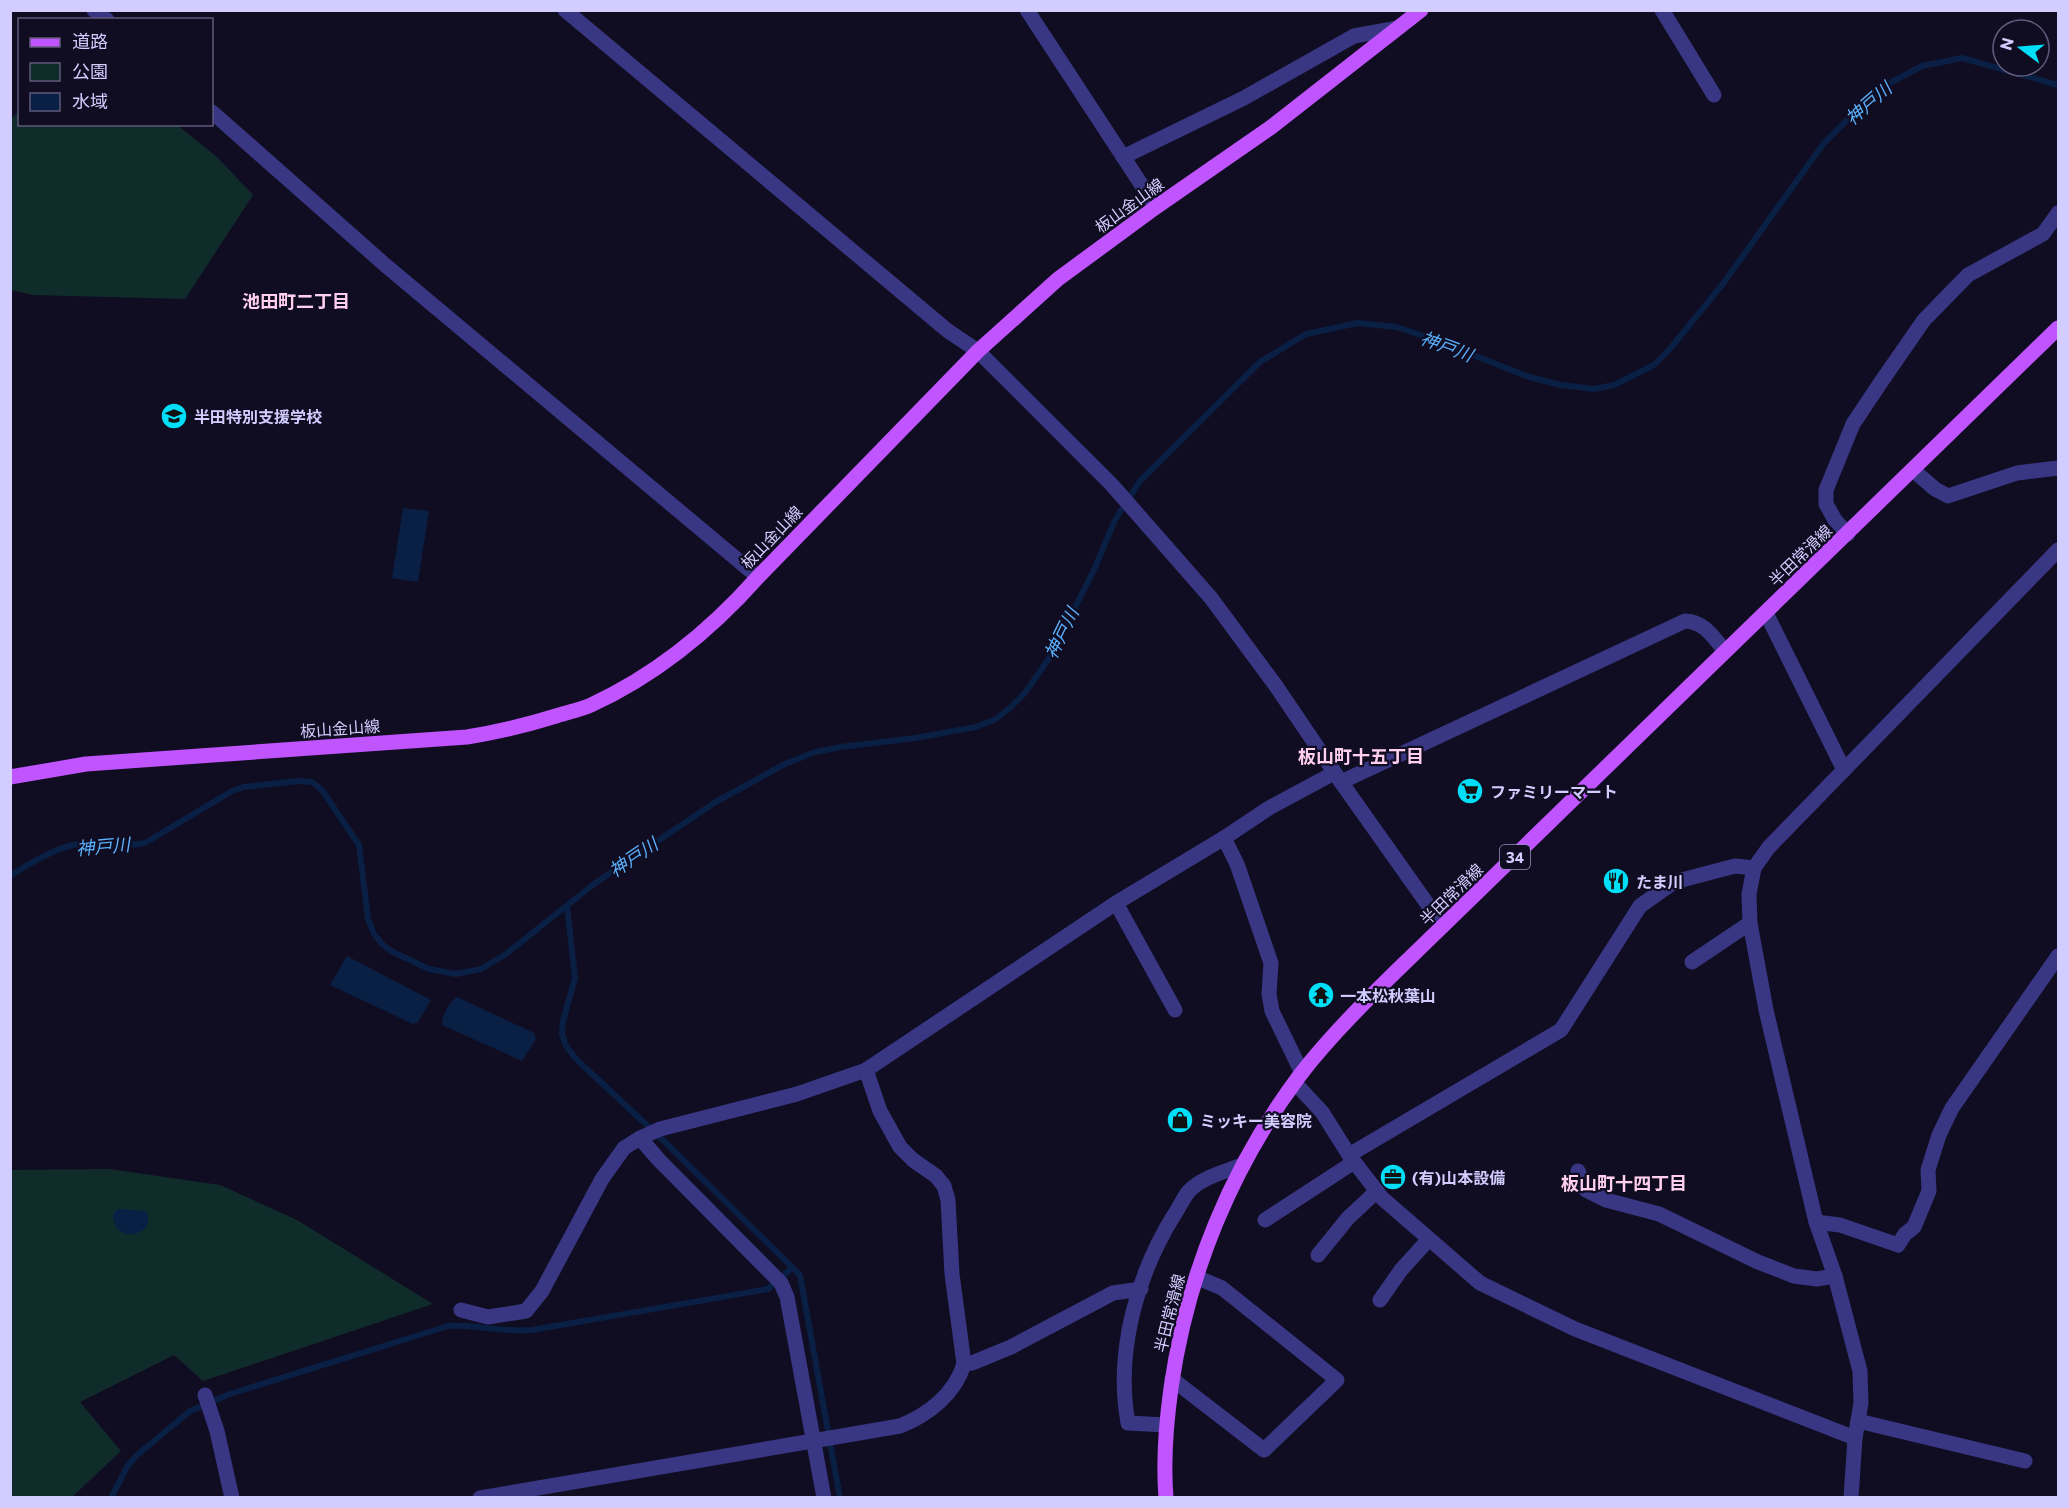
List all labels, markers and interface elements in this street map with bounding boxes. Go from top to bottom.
legend [18,18,213,126]
north arrow [1991,18,2051,78]
text: 道路 [72,30,108,52]
text: N [1995,35,2017,52]
text: 公園 [72,60,108,82]
water label: 神戸川 [1840,76,1897,129]
text: 水域 [72,90,108,112]
street label: 板山金山線 [1091,174,1167,236]
district label: 池田町二丁目 [242,290,350,312]
water label: 神戸川 [1418,326,1478,366]
school or university icon: 半田特別支援学校 [159,401,189,431]
place label: 半田特別支援学校 [194,407,322,426]
street label: 板山金山線 [736,502,806,572]
street label: 半田常滑線 [1765,520,1835,590]
water label: 神戸川 [1039,602,1084,662]
street label: 板山金山線 [299,716,381,740]
district label: 板山町十五丁目 [1298,745,1424,767]
supermarket icon: ファミリーマート [1455,776,1485,806]
place label: ファミリーマート [1490,782,1618,801]
water label: 神戸川 [604,832,663,881]
water label: 神戸川 [75,833,133,859]
road number: 34 [1500,845,1530,869]
street label: 半田常滑線 [1416,859,1486,929]
restaurant icon: たま川 [1601,866,1631,896]
place label: たま川 [1636,872,1684,891]
temple icon: 一本松秋葉山 [1306,980,1336,1010]
place label: 一本松秋葉山 [1340,986,1436,1005]
shop icon: ミッキー美容院 [1165,1105,1195,1135]
place label: ミッキー美容院 [1200,1111,1312,1130]
office icon: (有)山本設備 [1378,1162,1408,1192]
place label: (有)山本設備 [1412,1168,1505,1187]
district label: 板山町十四丁目 [1561,1172,1687,1194]
street label: 半田常滑線 [1150,1272,1188,1354]

